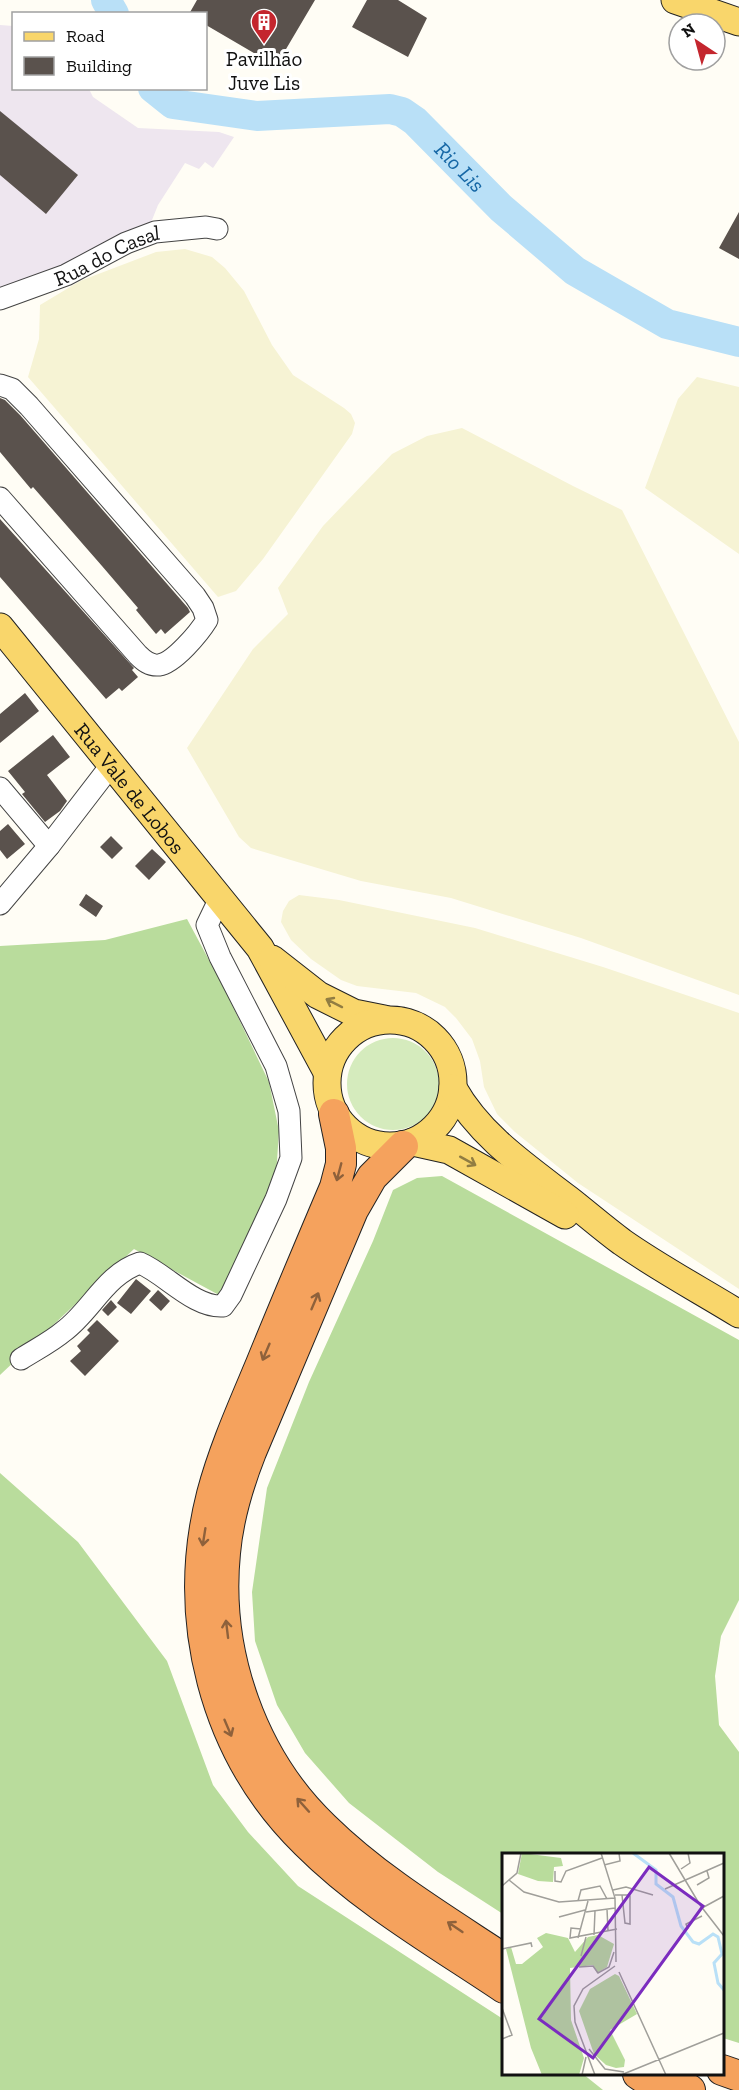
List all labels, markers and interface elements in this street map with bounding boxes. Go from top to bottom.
building icon: Pavilhão Juve Lis [249,7,279,45]
legend [12,12,207,90]
north arrow [667,12,727,72]
text: N [678,19,699,42]
text: Road [66,25,105,47]
place label: Pavilhão Juve Lis [226,46,302,95]
text: Building [66,55,132,77]
water label: Rio Lis [429,136,491,198]
street label: Rua do Casal [50,219,161,291]
street label: Rua Vale de Lobos [70,717,191,858]
one-way arrow [326,997,344,1008]
one-way arrow [459,1155,476,1167]
one-way arrow [332,1162,344,1181]
one-way arrow [309,1293,321,1311]
one-way arrow [260,1343,271,1361]
one-way arrow [199,1526,210,1546]
one-way arrow [222,1619,233,1639]
one-way arrow [223,1718,234,1736]
one-way arrow [296,1798,310,1813]
inset map [502,1853,724,2075]
one-way arrow [447,1920,464,1932]

